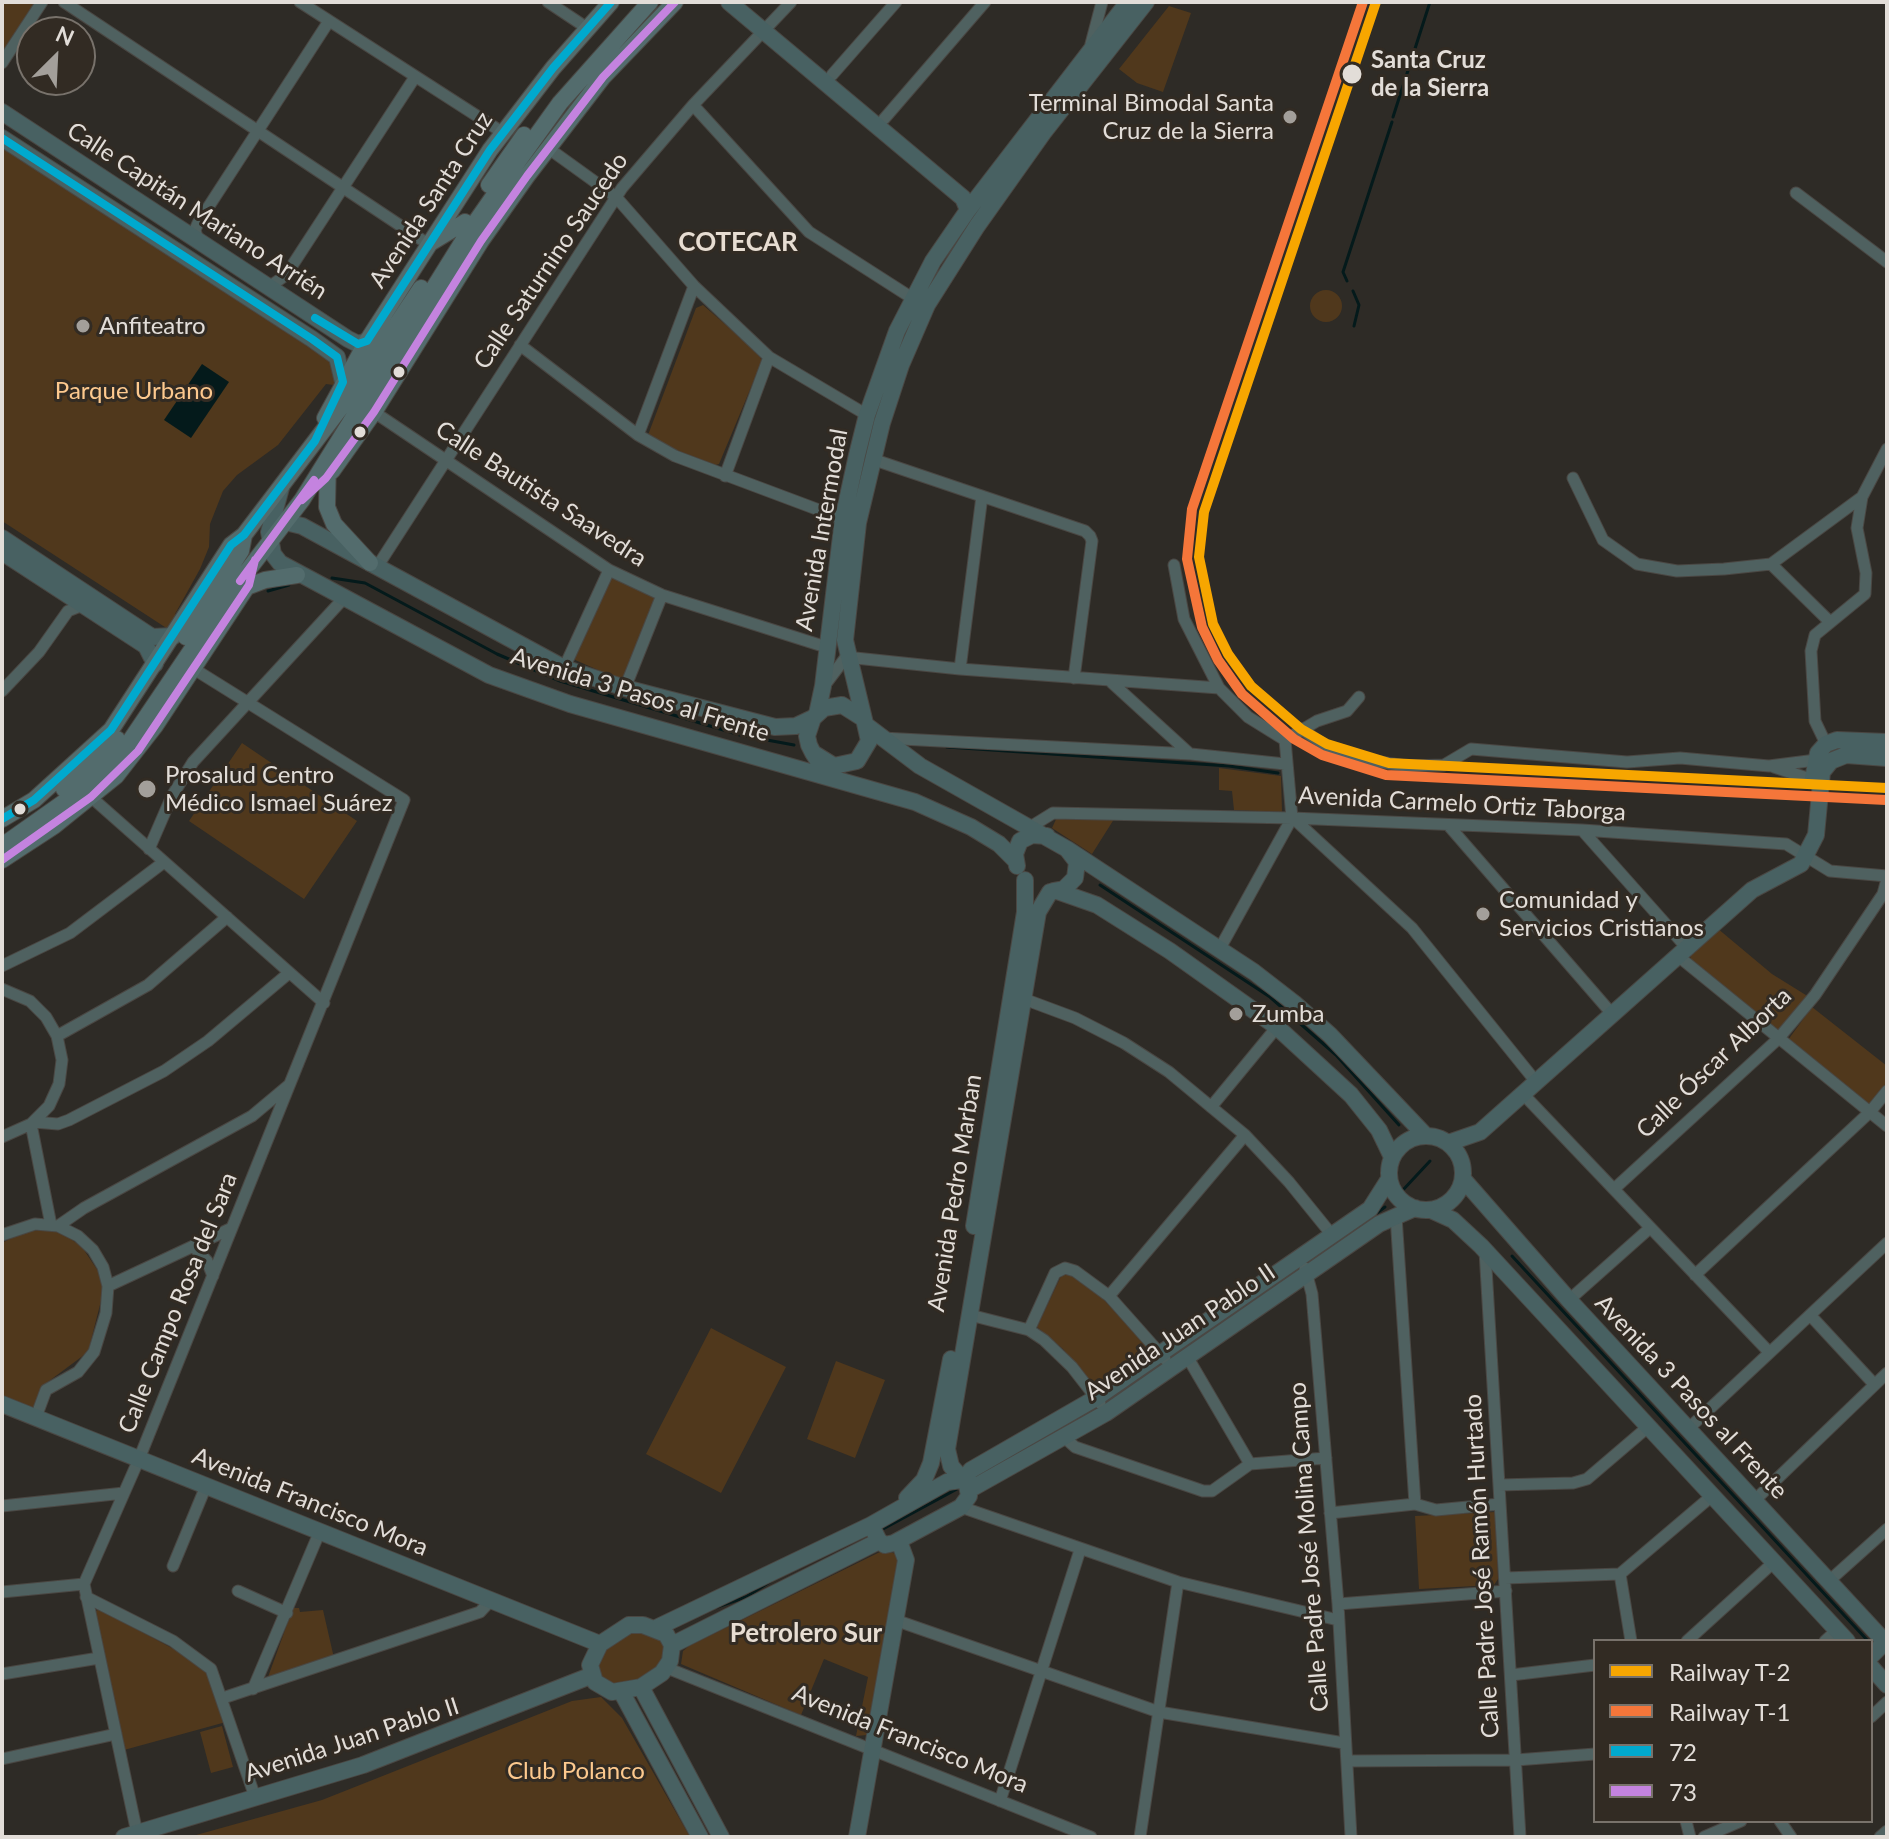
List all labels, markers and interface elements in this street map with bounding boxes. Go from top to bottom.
north arrow [16,16,96,96]
text: N [52,20,78,51]
place label: Santa Cruz de la Sierra [1371,46,1489,102]
marker: Santa Cruz de la Sierra [1340,62,1364,86]
place label: Terminal Bimodal Santa Cruz de la Sierra [1029,89,1274,145]
street label: Avenida Santa Cruz [363,106,499,294]
marker: Terminal Bimodal Santa Cruz de la Sierra [1281,108,1299,126]
street label: Calle Capitán Mariano Arrién [62,116,332,306]
street label: Calle Saturnino Saucedo [468,147,634,375]
district label: COTECAR [678,227,798,259]
place label: Anfiteatro [99,312,206,340]
marker: Anfiteatro [74,317,92,335]
unlabelled marker [391,364,407,380]
park label: Parque Urbano [55,377,213,405]
street label: Calle Bautista Saavedra [430,415,652,573]
unlabelled marker [352,424,368,440]
street label: Avenida Intermodal [790,427,854,633]
street label: Avenida 3 Pasos al Frente [507,642,773,748]
place label: Prosalud Centro Médico Ismael Suárez [165,761,393,817]
marker: Prosalud Centro Médico Ismael Suárez [136,778,158,800]
street label: Avenida Carmelo Ortiz Taborga [1297,781,1627,827]
unlabelled marker [12,801,28,817]
place label: Comunidad y Servicios Cristianos [1499,886,1704,942]
marker: Comunidad y Servicios Cristianos [1474,905,1492,923]
street label: Calle Óscar Alborta [1631,982,1797,1144]
place label: Zumba [1252,1000,1324,1028]
marker: Zumba [1227,1005,1245,1023]
street label: Avenida Pedro Marban [922,1072,988,1314]
street label: Calle Campo Rosa del Sara [112,1168,244,1438]
street label: Avenida Juan Pablo II [1079,1258,1281,1406]
street label: Avenida 3 Pasos al Frente [1589,1289,1793,1505]
street label: Calle Padre José Molina Campo [1283,1381,1335,1713]
street label: Calle Padre José Ramón Hurtado [1459,1393,1505,1739]
street label: Avenida Francisco Mora [188,1442,432,1562]
district label: Petrolero Sur [730,1618,882,1650]
legend [1593,1639,1873,1823]
text: Railway T-2 [1669,1657,1790,1686]
street label: Avenida Francisco Mora [788,1679,1032,1799]
street label: Avenida Juan Pablo II [241,1692,463,1788]
text: Railway T-1 [1669,1697,1790,1726]
text: 72 [1669,1737,1697,1766]
park label: Club Polanco [507,1757,645,1785]
text: 73 [1669,1777,1697,1806]

